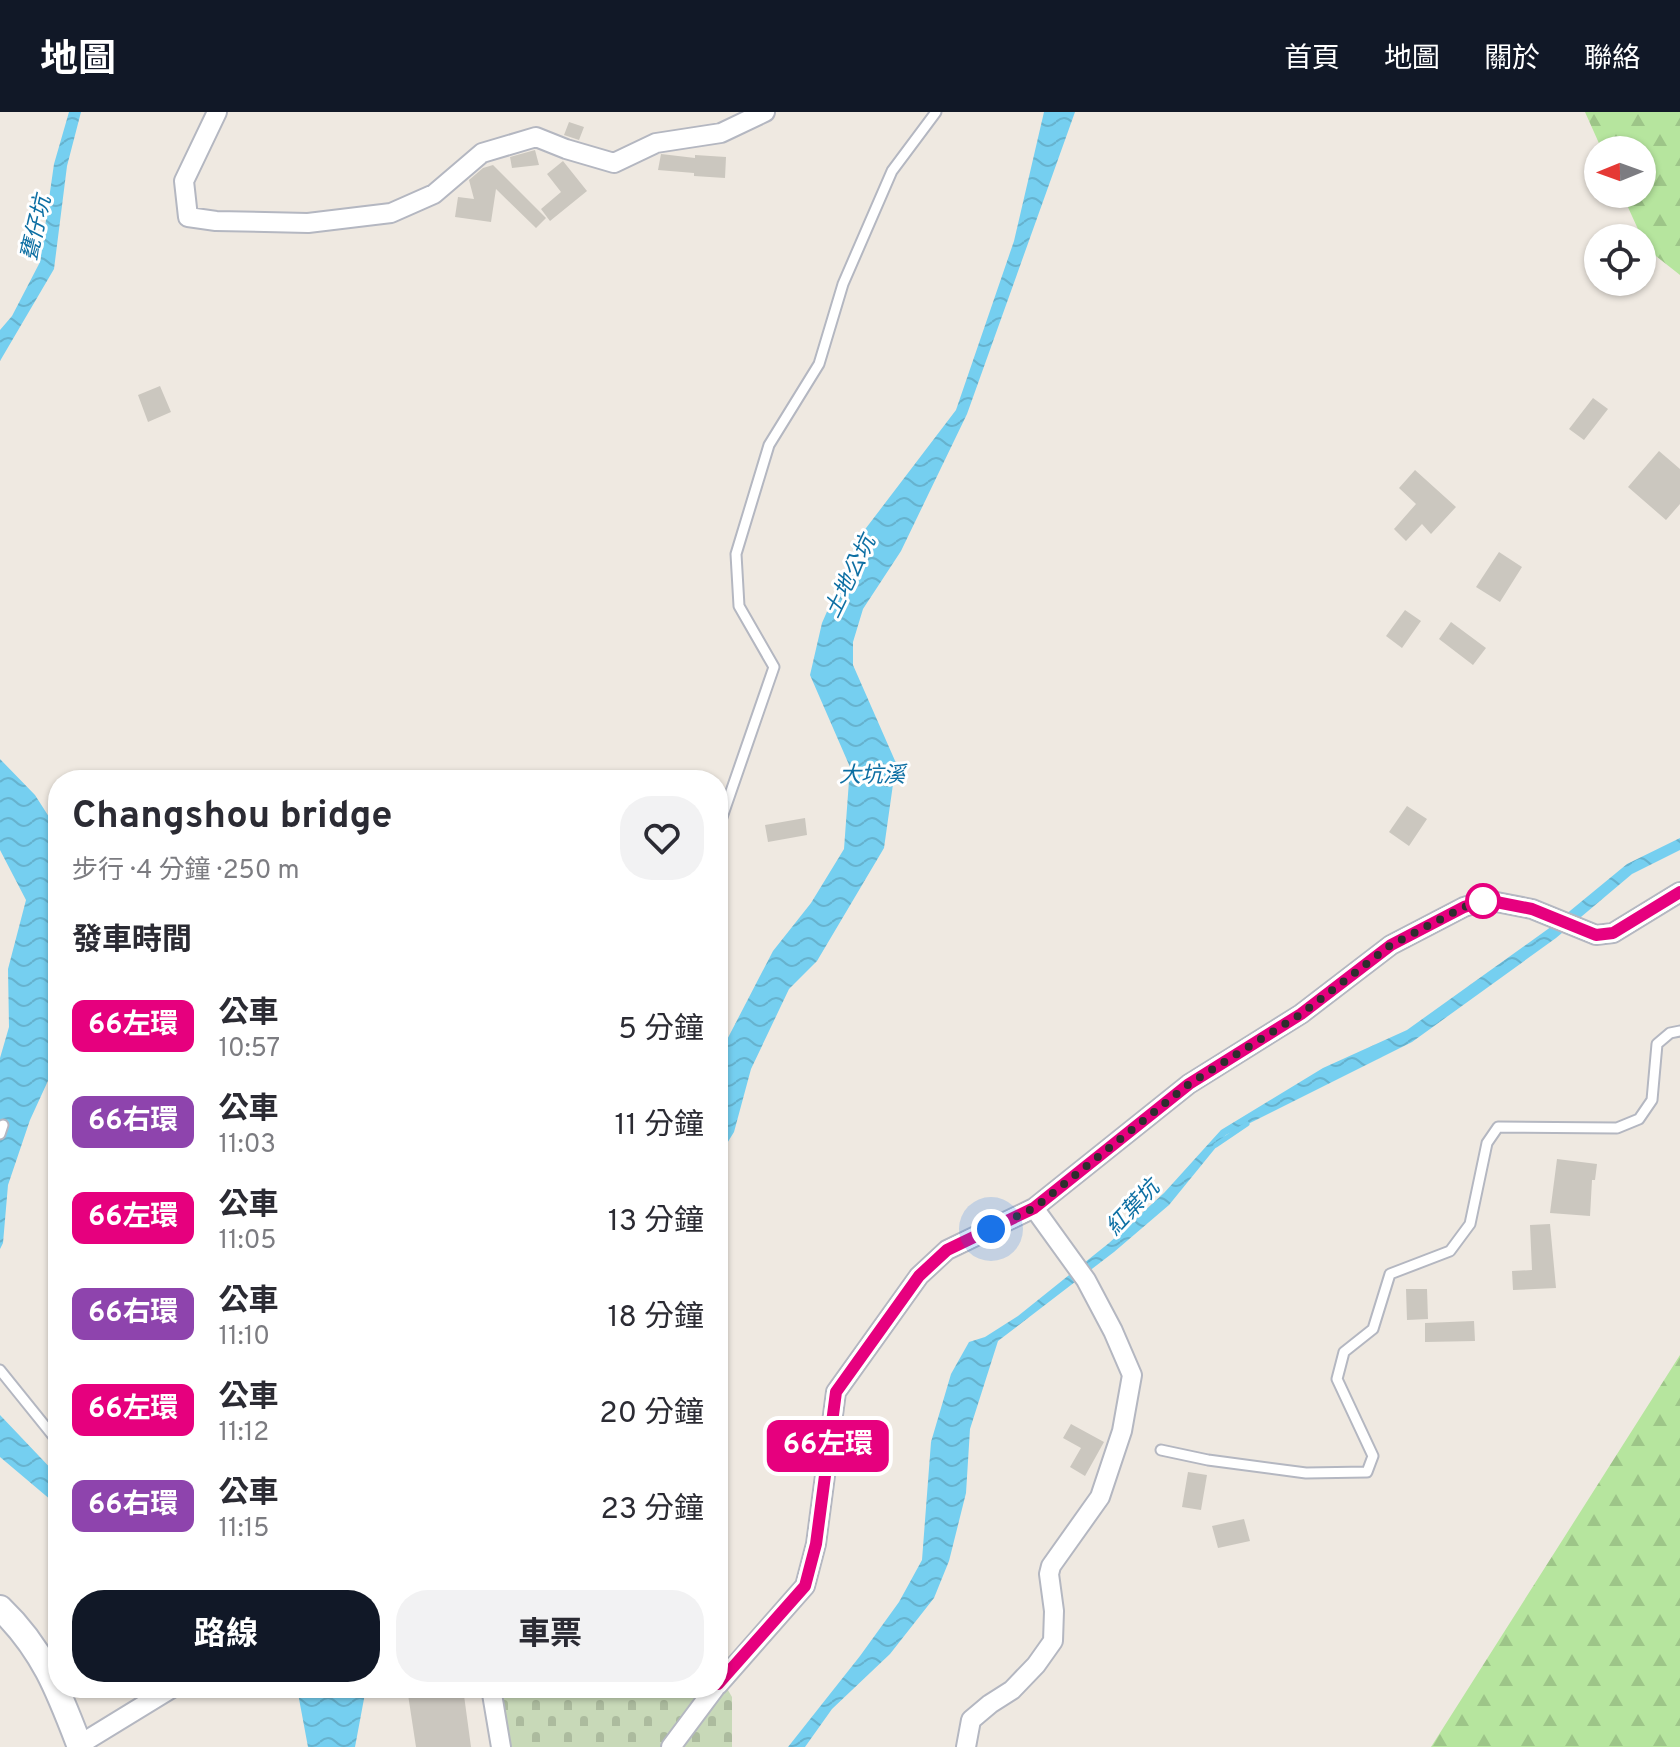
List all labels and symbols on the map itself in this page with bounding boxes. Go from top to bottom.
north arrow [1584,136,1656,208]
water label: 甕仔坑 [17,190,59,264]
water label: 土地公坑 [820,529,884,623]
water label: 大坑溪 [839,763,908,790]
unlabelled marker [1466,884,1500,918]
water label: 紅葉坑 [1101,1173,1168,1242]
your location [971,1209,1011,1249]
line badge: 66左環 [772,1420,884,1472]

